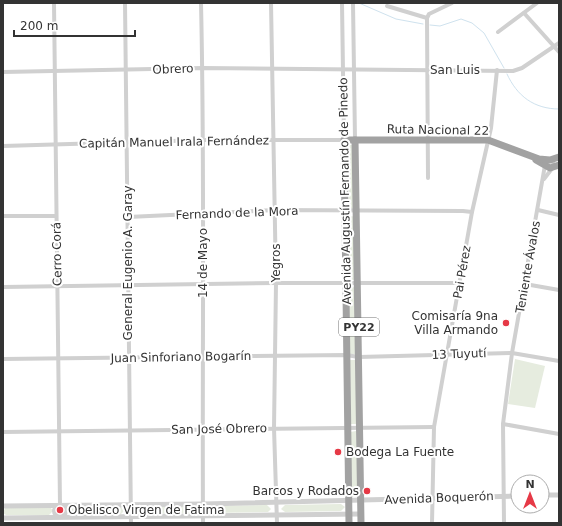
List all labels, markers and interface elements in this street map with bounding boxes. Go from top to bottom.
scale bar [14,12,135,38]
text: 200 m [20,19,58,33]
street label: Obrero [152,61,194,77]
street label: San Luis [430,63,480,77]
street label: Avenida Augustín Fernando de Pinedo [336,77,354,305]
street label: Ruta Nacional 22 [387,122,489,138]
street label: Capitán Manuel Irala Fernández [79,133,269,151]
street label: General Eugenio A. Garay [121,185,135,341]
street label: Fernando de la Mora [175,204,299,222]
street label: Teniente Ávalos [512,220,543,315]
street label: Cerro Corá [49,222,65,286]
street label: 14 de Mayo [196,228,210,298]
street label: Yegros [269,244,283,284]
street label: Pai Pérez [450,244,474,300]
place label: Comisaría 9na Villa Armando [412,309,498,337]
road number: PY22 [339,318,379,336]
marker: Comisaría 9na Villa Armando [501,318,511,328]
street label: 13 Tuyutí [431,346,487,362]
street label: Juan Sinforiano Bogarín [109,349,252,365]
street label: San José Obrero [171,421,267,437]
place label: Bodega La Fuente [346,445,454,459]
marker: Bodega La Fuente [333,447,343,457]
north arrow [510,474,550,514]
text: N [525,478,535,491]
place label: Barcos y Rodados [253,484,359,498]
marker: Barcos y Rodados [362,486,372,496]
street label: Avenida Boquerón [384,489,494,507]
place label: Obelisco Virgen de Fatima [68,503,225,517]
marker: Obelisco Virgen de Fatima [55,505,65,515]

